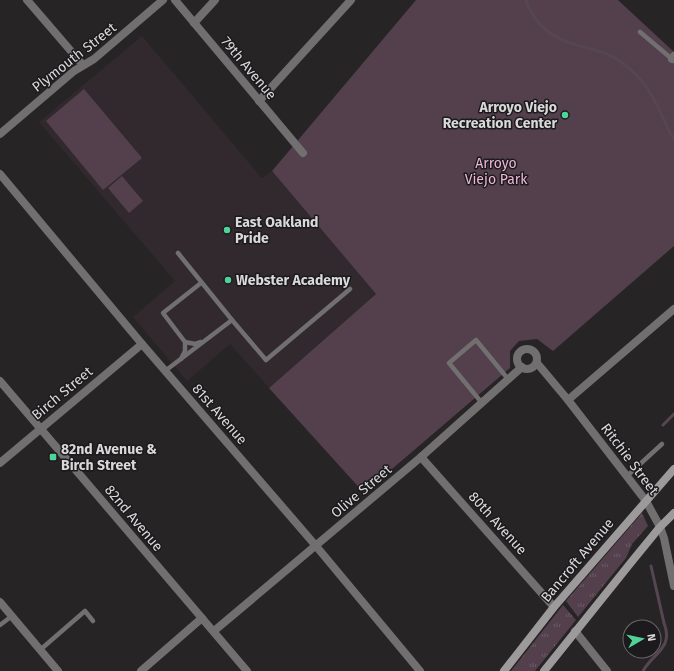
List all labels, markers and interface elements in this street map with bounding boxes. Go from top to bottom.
street label: Plymouth Street [29,19,121,96]
street label: 79th Avenue [217,33,280,103]
place label: Arroyo Viejo Recreation Center [443,99,557,132]
marker: Arroyo Viejo Recreation Center [560,110,570,120]
park label: Arroyo Viejo Park [465,155,528,188]
place label: East Oakland Pride [235,214,318,247]
marker: East Oakland Pride [222,225,232,235]
place label: Webster Academy [236,272,351,289]
marker: Webster Academy [223,275,233,285]
street label: Birch Street [28,362,97,424]
street label: 81st Avenue [189,380,251,448]
street label: Ritchie Street [597,420,663,499]
place label: 82nd Avenue & Birch Street [61,441,157,474]
marker: 82nd Avenue & Birch Street [48,452,58,462]
street label: Olive Street [328,461,396,522]
street label: 82nd Avenue [101,482,166,555]
street label: 80th Avenue [465,488,530,558]
street label: Bancroft Avenue [537,515,617,606]
north arrow [622,619,662,659]
text: N [644,633,658,642]

